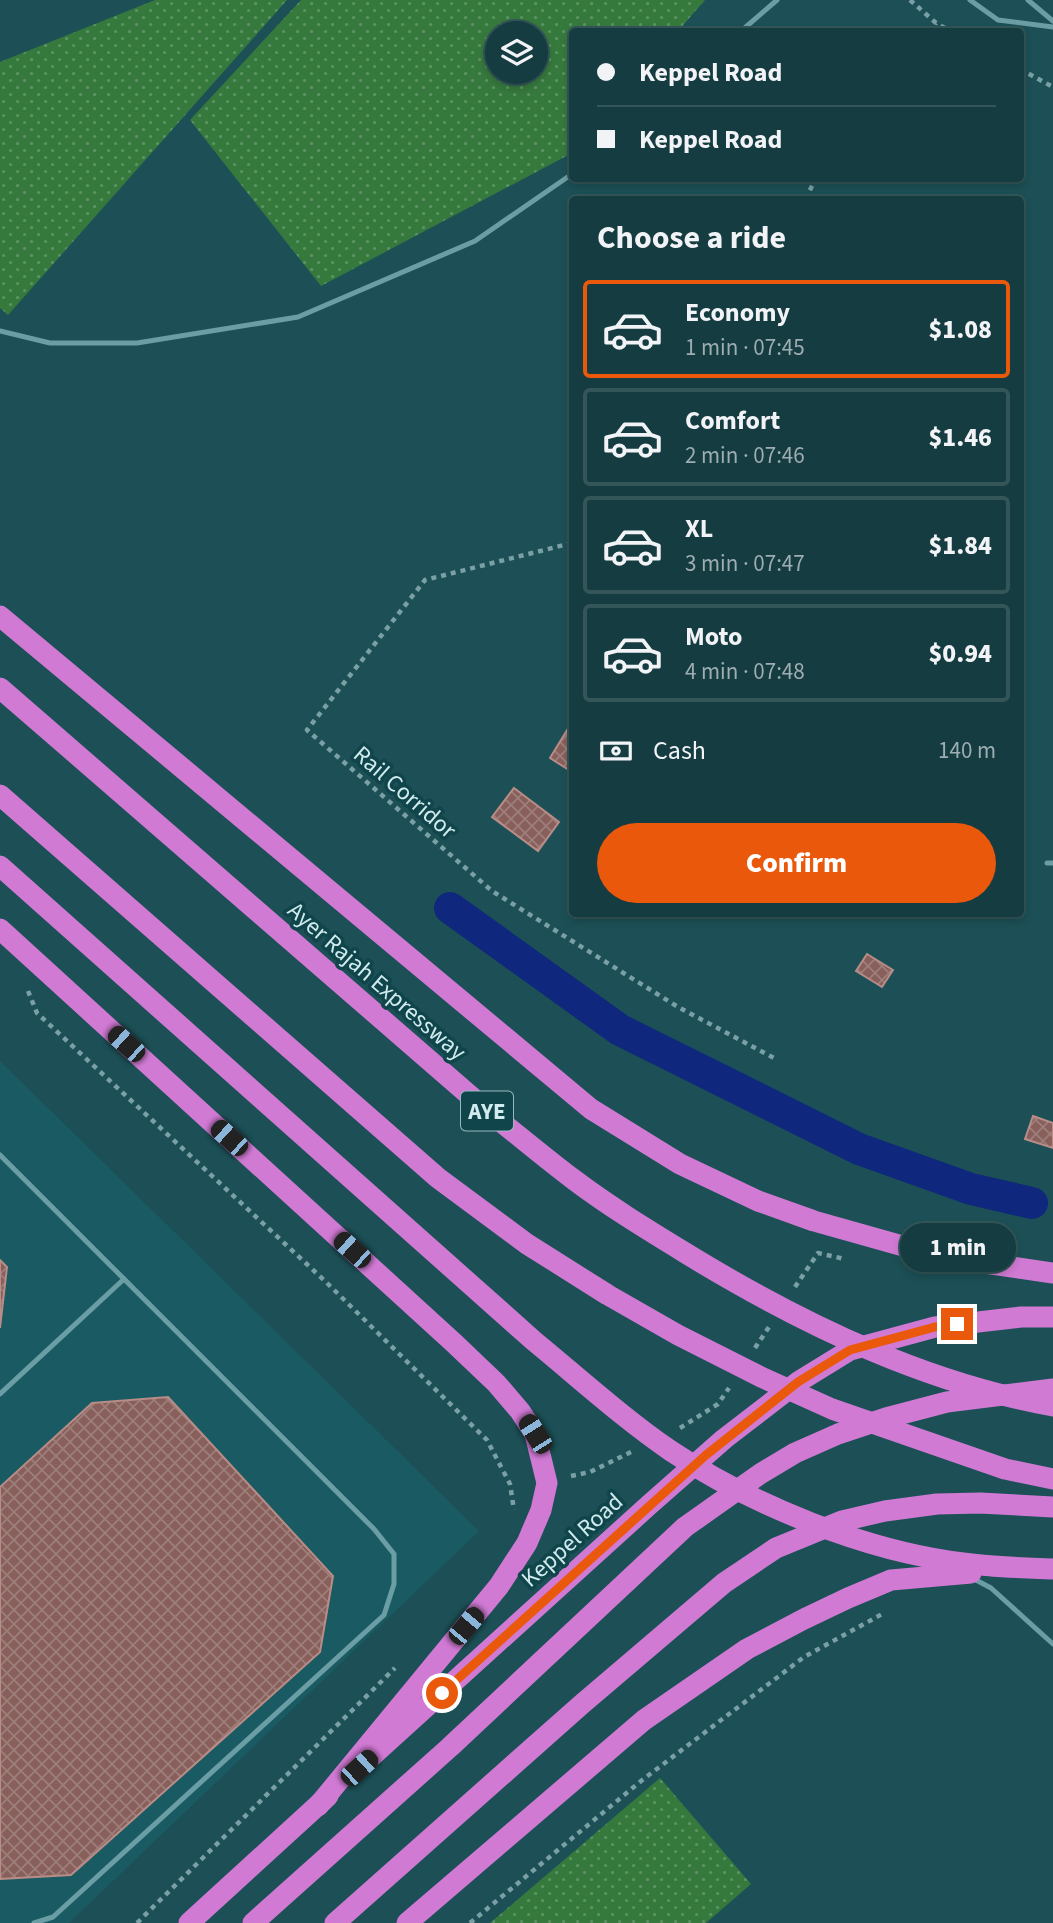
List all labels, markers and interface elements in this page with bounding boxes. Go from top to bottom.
map controls [485,21,548,84]
button: layers [485,21,548,84]
text: Keppel Road [639,54,782,91]
text: Keppel Road [639,121,782,158]
text: Choose a ride [597,215,786,261]
text: Economy [685,294,790,331]
icon: car [601,298,664,361]
text: $1.08 [928,311,992,348]
text: 1 min · 07:45 [685,331,805,364]
text: Comfort [685,402,780,439]
icon: car [601,406,664,469]
text: $1.46 [928,419,992,456]
text: 2 min · 07:46 [685,439,805,472]
text: XL [685,510,713,547]
icon: car [601,514,664,577]
text: $1.84 [928,527,992,564]
text: 3 min · 07:47 [685,547,805,580]
text: Moto [685,618,742,655]
icon: car [601,622,664,685]
text: $0.94 [928,635,992,672]
text: 4 min · 07:48 [685,655,805,688]
icon: cash [597,732,635,770]
text: Cash [653,732,706,769]
text: 140 m [938,734,996,767]
street label: Rail Corridor [345,738,464,847]
button: Confirm [597,823,996,903]
street label: Ayer Rajah Expressway [280,894,474,1069]
car [104,1022,149,1066]
road number: AYE [461,1092,513,1130]
car [207,1116,252,1160]
callout: 1 min [899,1222,1015,1272]
car [330,1228,375,1272]
text: 1 min [930,1231,986,1264]
route end [941,1308,973,1340]
car [515,1411,556,1457]
street label: Keppel Road [514,1485,631,1596]
car [445,1603,488,1649]
route start [426,1677,458,1709]
car [337,1746,382,1790]

